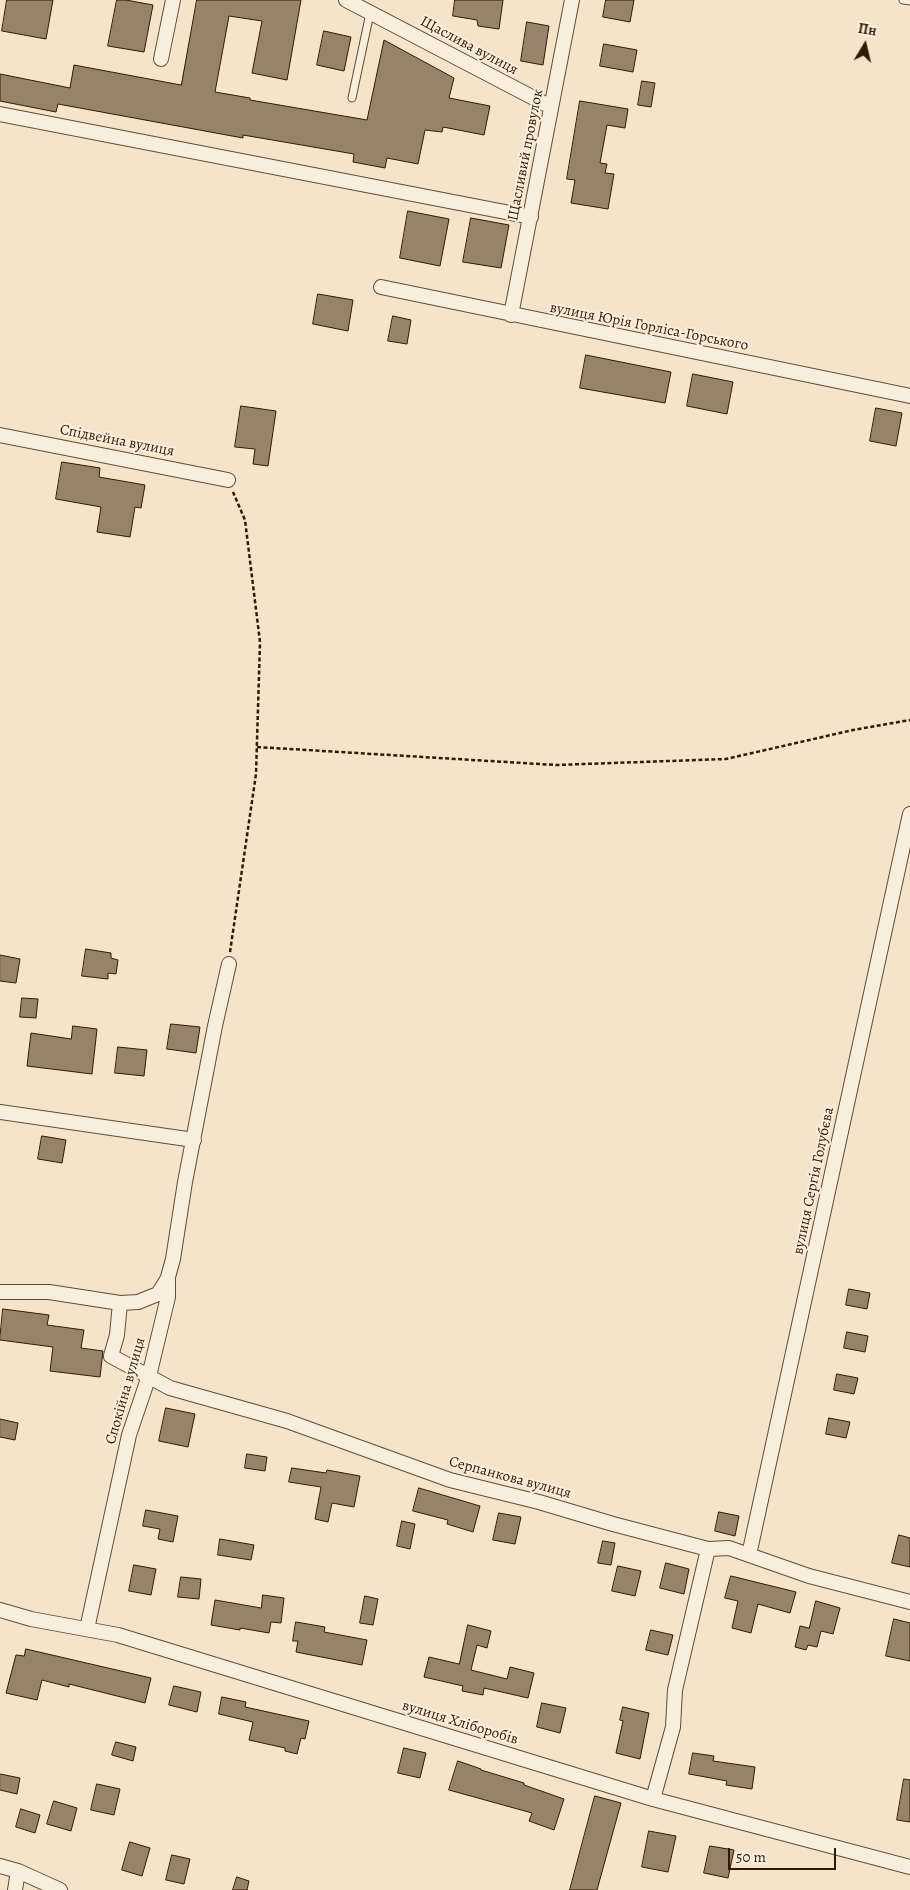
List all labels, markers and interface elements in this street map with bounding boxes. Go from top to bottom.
street label: Щаслива вулиця [417,13,521,79]
text: Пн [857,19,878,41]
north arrow [840,20,890,70]
street label: Щасливий провулок [504,88,548,222]
street label: вулиця Юрія Горліса-Горського [548,299,750,355]
street label: Спідвейна вулиця [58,421,176,461]
street label: вулиця Сергія Голубєва [790,1106,838,1256]
street label: Спокійна вулиця [102,1335,150,1447]
street label: Серпанкова вулиця [447,1453,573,1503]
street label: вулиця Хліборобів [400,1697,520,1749]
scale bar [730,1838,838,1870]
text: 50 m [736,1847,766,1867]

